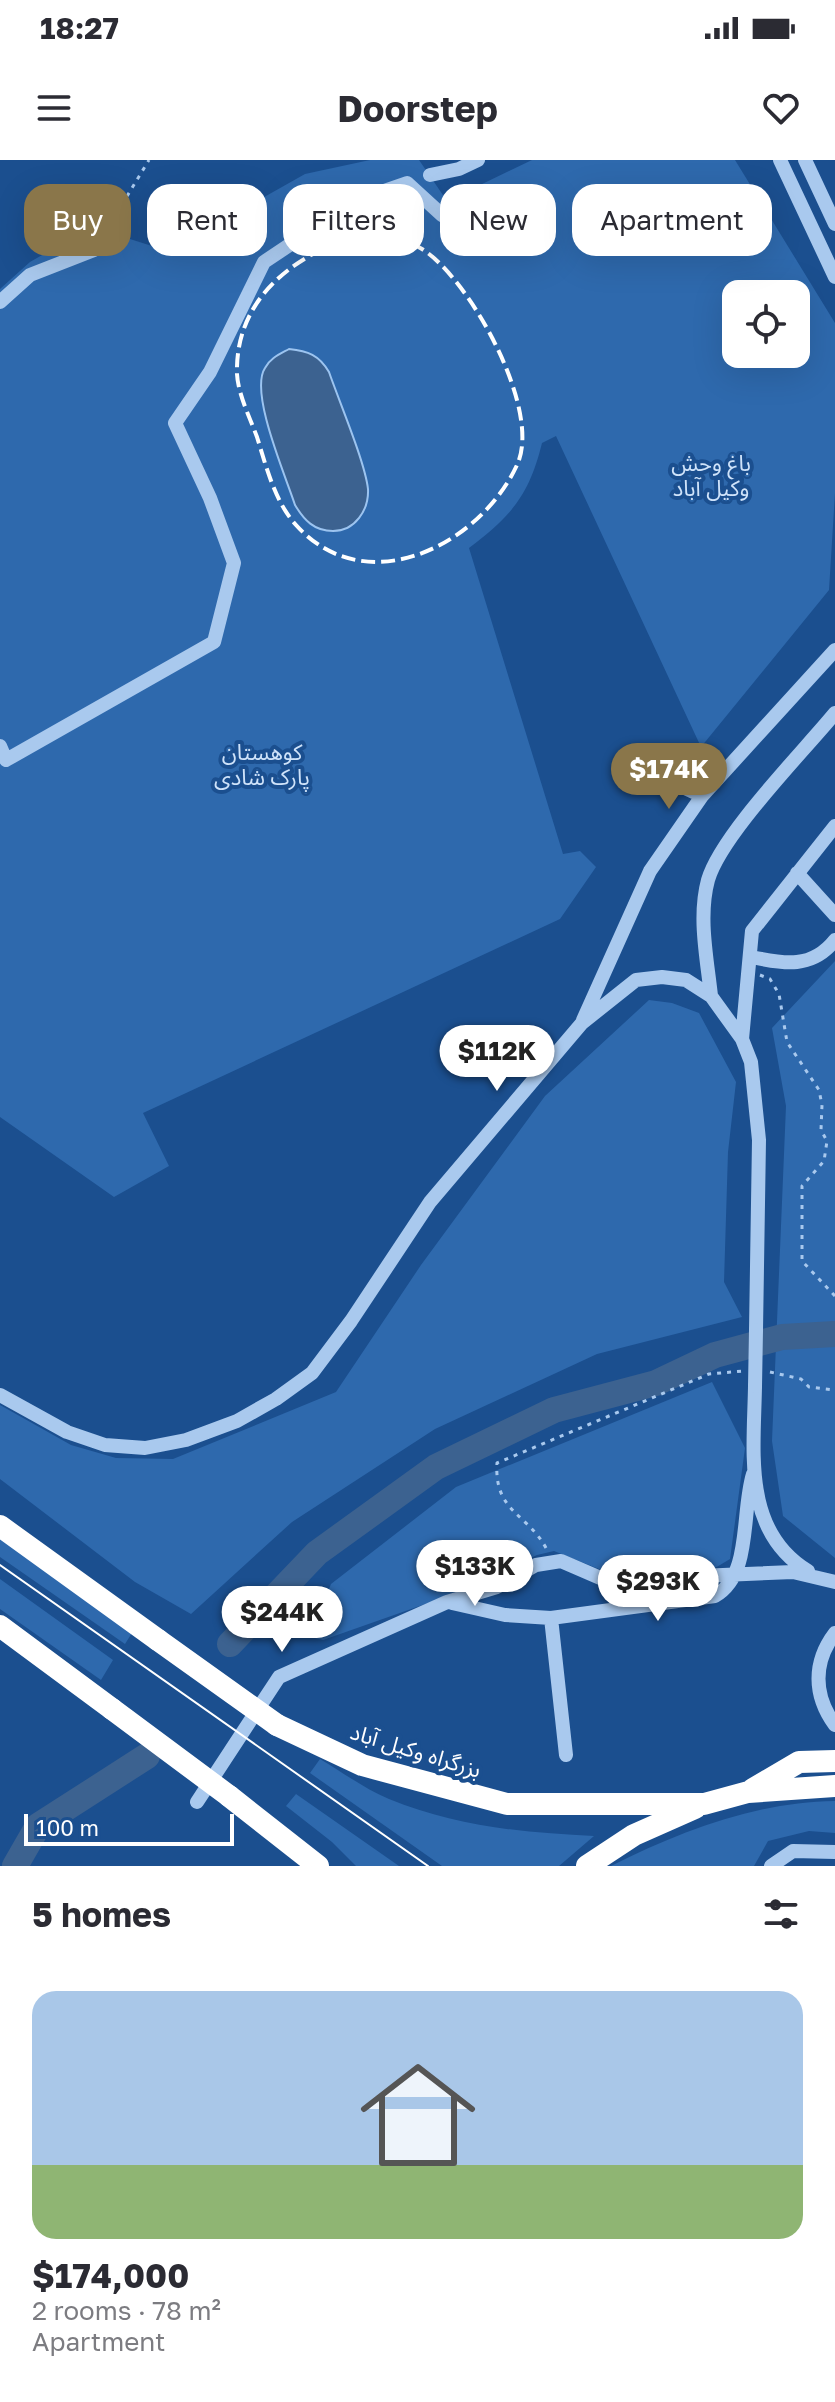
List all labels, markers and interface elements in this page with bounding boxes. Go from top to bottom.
text: 18:27 [40,10,119,46]
icon: menu [32,86,76,130]
icon: heart [759,86,803,130]
text: Doorstep [337,87,498,130]
chip: Buy [24,184,131,256]
chip: Rent [147,184,267,256]
chip: Filters [283,184,424,256]
chip: New [440,184,556,256]
chip: Apartment [572,184,772,256]
map controls [722,280,810,368]
button: locate [722,280,810,368]
park label: باغ وحش وکیل آباد [671,449,751,501]
park label: کوهستان پارک شادی [214,738,310,792]
pin: $174K [613,743,725,811]
text: $174K [629,753,709,784]
pin: $112K [441,1025,553,1093]
text: $112K [458,1035,536,1066]
pin: $133K [419,1540,531,1608]
text: $133K [434,1550,516,1581]
pin: $293K [602,1555,714,1623]
text: $293K [616,1565,700,1596]
pin: $244K [226,1586,338,1654]
text: $244K [240,1596,324,1627]
street label: بزرگراه وکیل آباد [347,1717,485,1784]
scale bar [24,1810,234,1846]
text: 100 m [36,1814,99,1841]
icon: filters [759,1892,803,1936]
text: 5 homes [32,1894,171,1934]
icon: home [346,2043,490,2187]
text: $174,000 [32,2255,189,2295]
text: 2 rooms · 78 m² [32,2295,221,2326]
text: Apartment [32,2326,165,2357]

